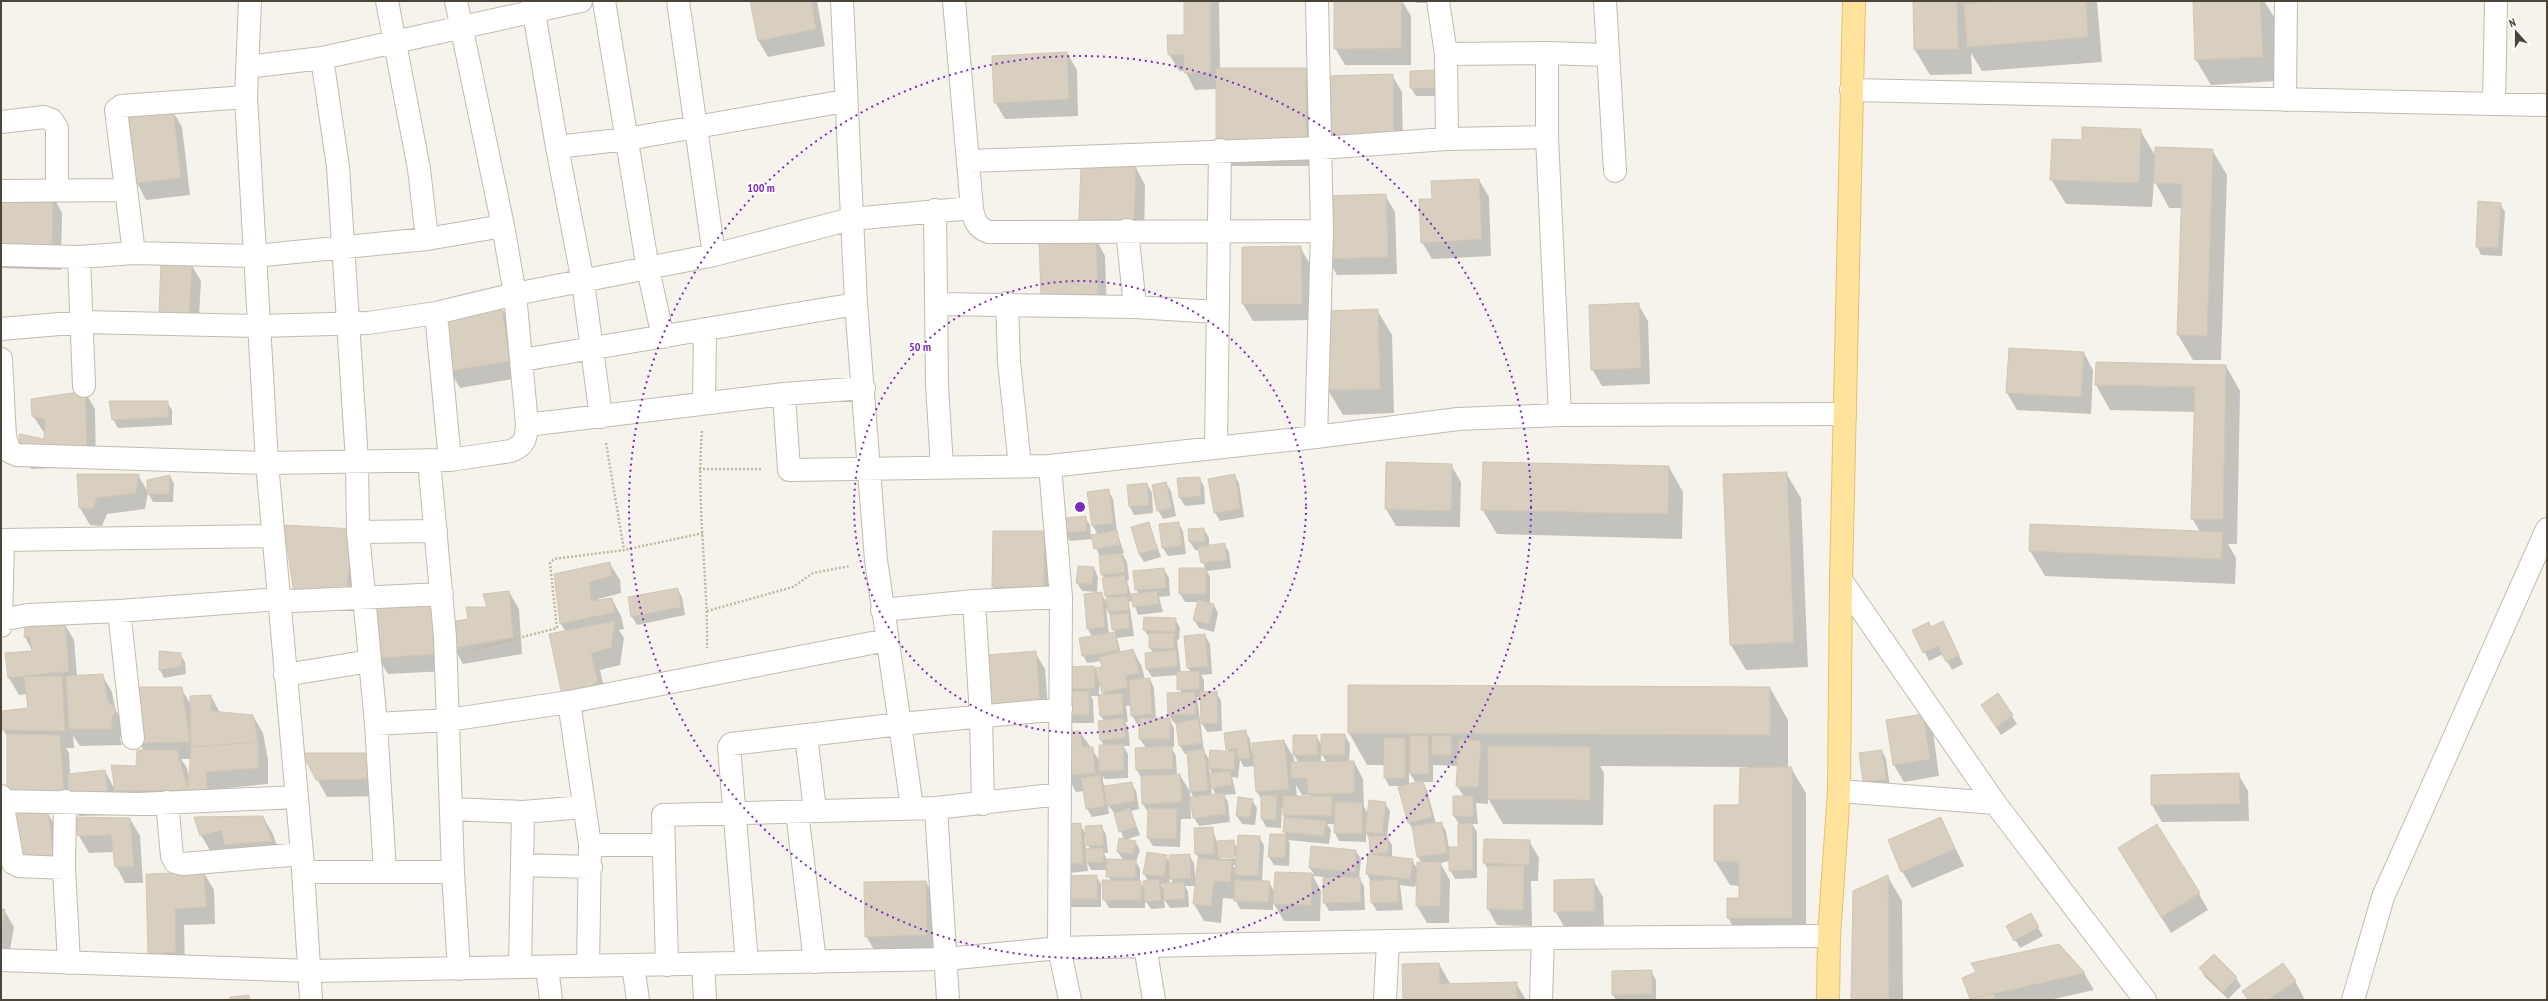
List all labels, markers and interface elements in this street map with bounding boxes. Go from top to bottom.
north arrow [2496,12,2536,52]
text: N [2507,15,2518,30]
text: 100 m [747,180,775,195]
text: 50 m [909,339,931,354]
centre of rings [1073,500,1087,514]

